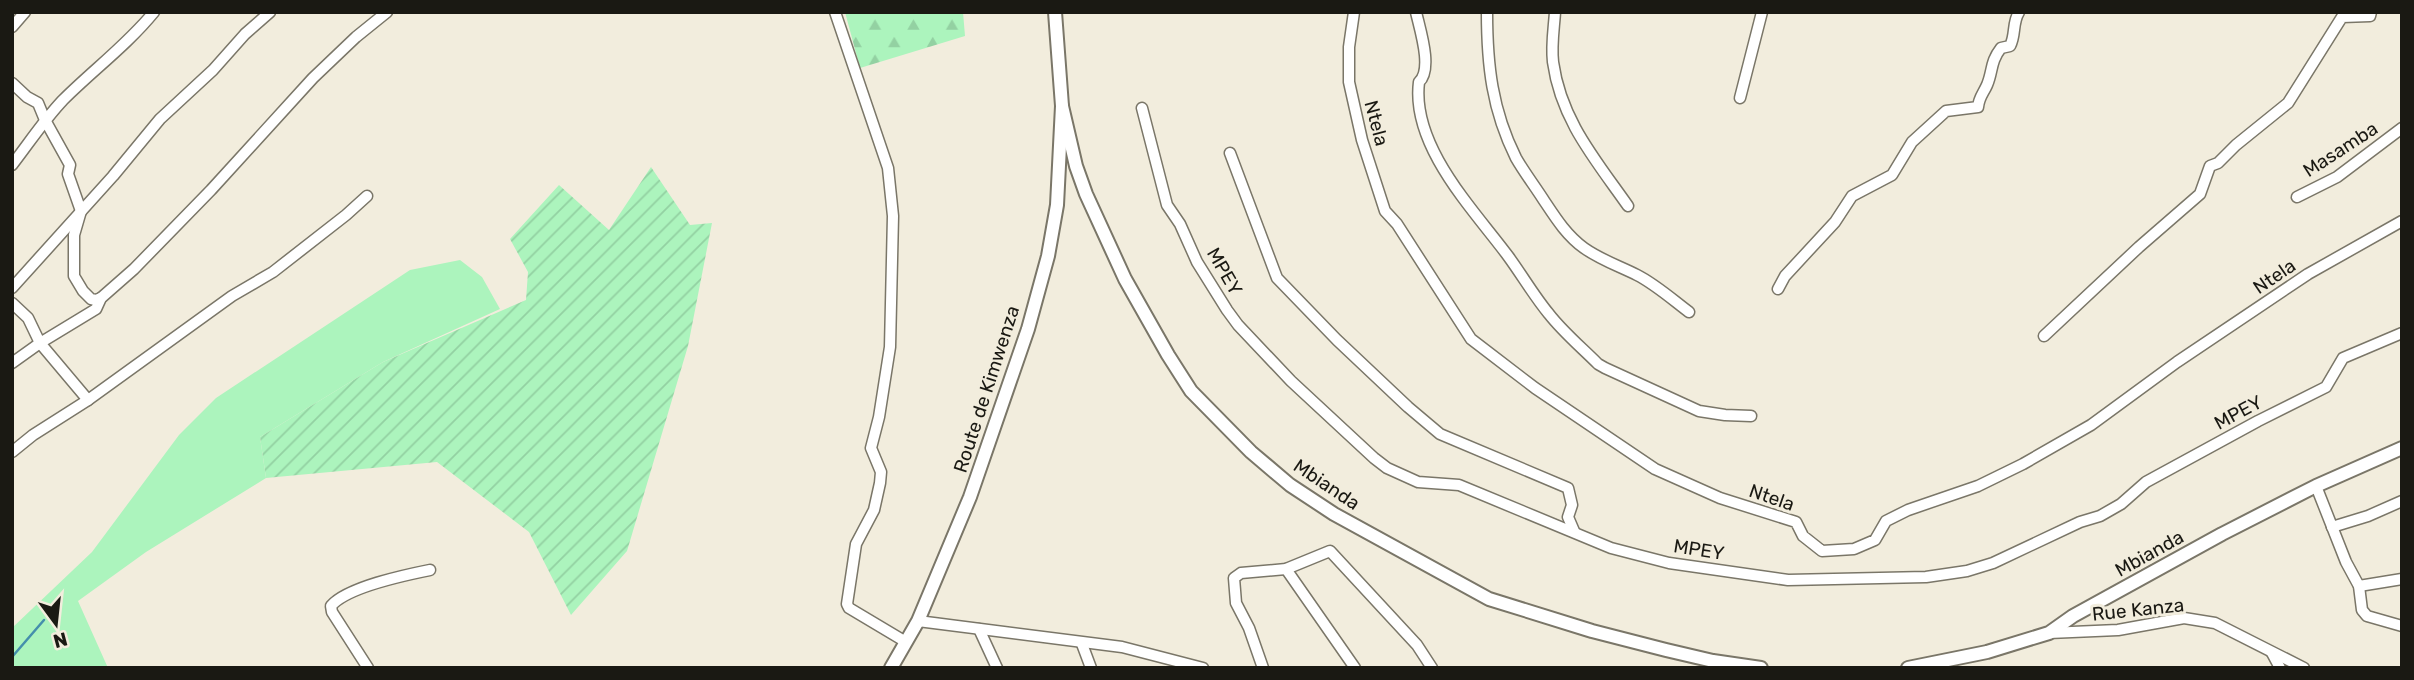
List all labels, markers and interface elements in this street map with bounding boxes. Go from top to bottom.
street label: Ntela [1359,98,1394,149]
street label: Masamba [2299,117,2382,182]
street label: MPEY [1202,243,1247,299]
street label: Ntela [2249,254,2300,299]
street label: Route de Kimwenza [949,303,1024,475]
street label: MPEY [2210,390,2266,435]
street label: Mbianda [1289,454,1364,515]
street label: Ntela [1746,479,1798,516]
street label: Mbianda [2111,525,2188,582]
street label: MPEY [1672,534,1726,565]
north arrow [21,589,91,659]
street label: Rue Kanza [2091,593,2185,626]
text: N [51,627,70,653]

